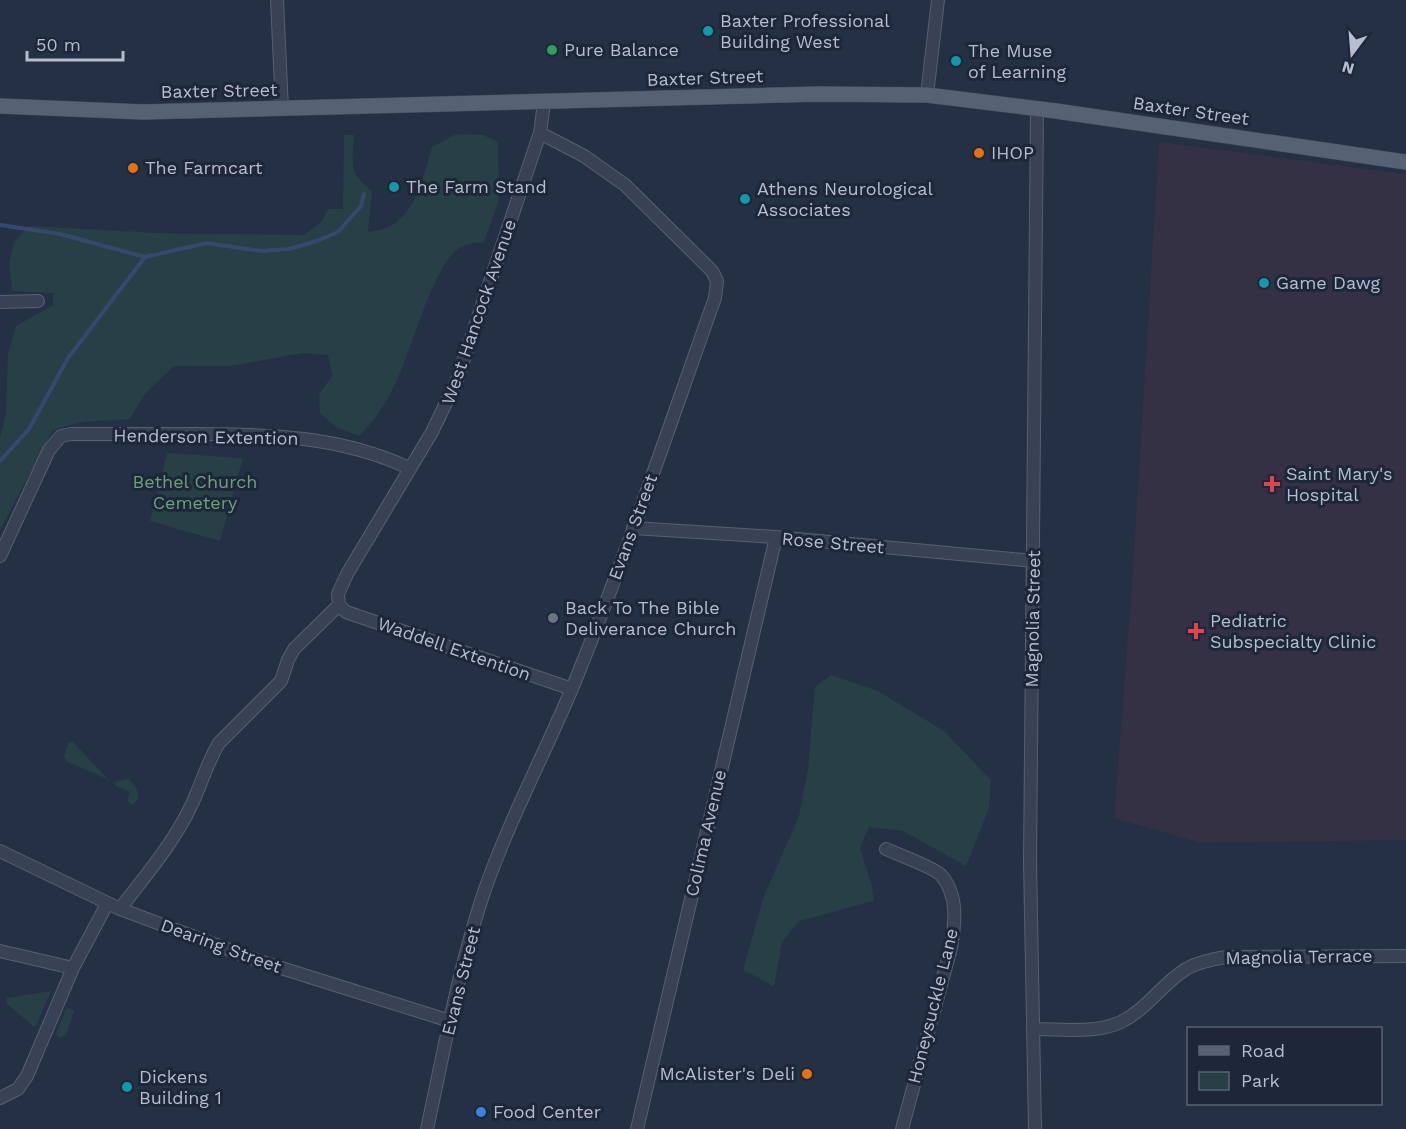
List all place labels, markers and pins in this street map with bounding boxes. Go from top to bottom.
place label: Baxter Professional Building West [720,10,890,52]
marker: Baxter Professional Building West [701,24,715,38]
place label: Pure Balance [564,39,679,60]
place label: The Muse of Learning [968,40,1067,82]
marker: Pure Balance [545,43,559,57]
marker: The Muse of Learning [949,54,963,68]
place label: IHOP [991,142,1034,163]
marker: IHOP [972,146,986,160]
place label: The Farmcart [145,157,263,178]
marker: The Farmcart [126,161,140,175]
place label: The Farm Stand [406,176,547,197]
place label: Athens Neurological Associates [757,178,933,220]
marker: The Farm Stand [387,180,401,194]
marker: Athens Neurological Associates [738,192,752,206]
place label: Game Dawg [1276,272,1381,293]
marker: Game Dawg [1257,276,1271,290]
place label: Saint Mary's Hospital [1286,463,1393,505]
marker: Saint Mary's Hospital [1263,475,1281,493]
place label: Back To The Bible Deliverance Church [565,597,736,639]
place label: Pediatric Subspecialty Clinic [1210,610,1376,652]
marker: Back To The Bible Deliverance Church [546,611,560,625]
marker: Pediatric Subspecialty Clinic [1187,622,1205,640]
place label: McAlister's Deli [659,1063,795,1084]
place label: Dickens Building 1 [139,1066,222,1108]
marker: McAlister's Deli [800,1067,814,1081]
marker: Dickens Building 1 [120,1080,134,1094]
place label: Food Center [493,1101,601,1122]
marker: Food Center [474,1105,488,1119]

